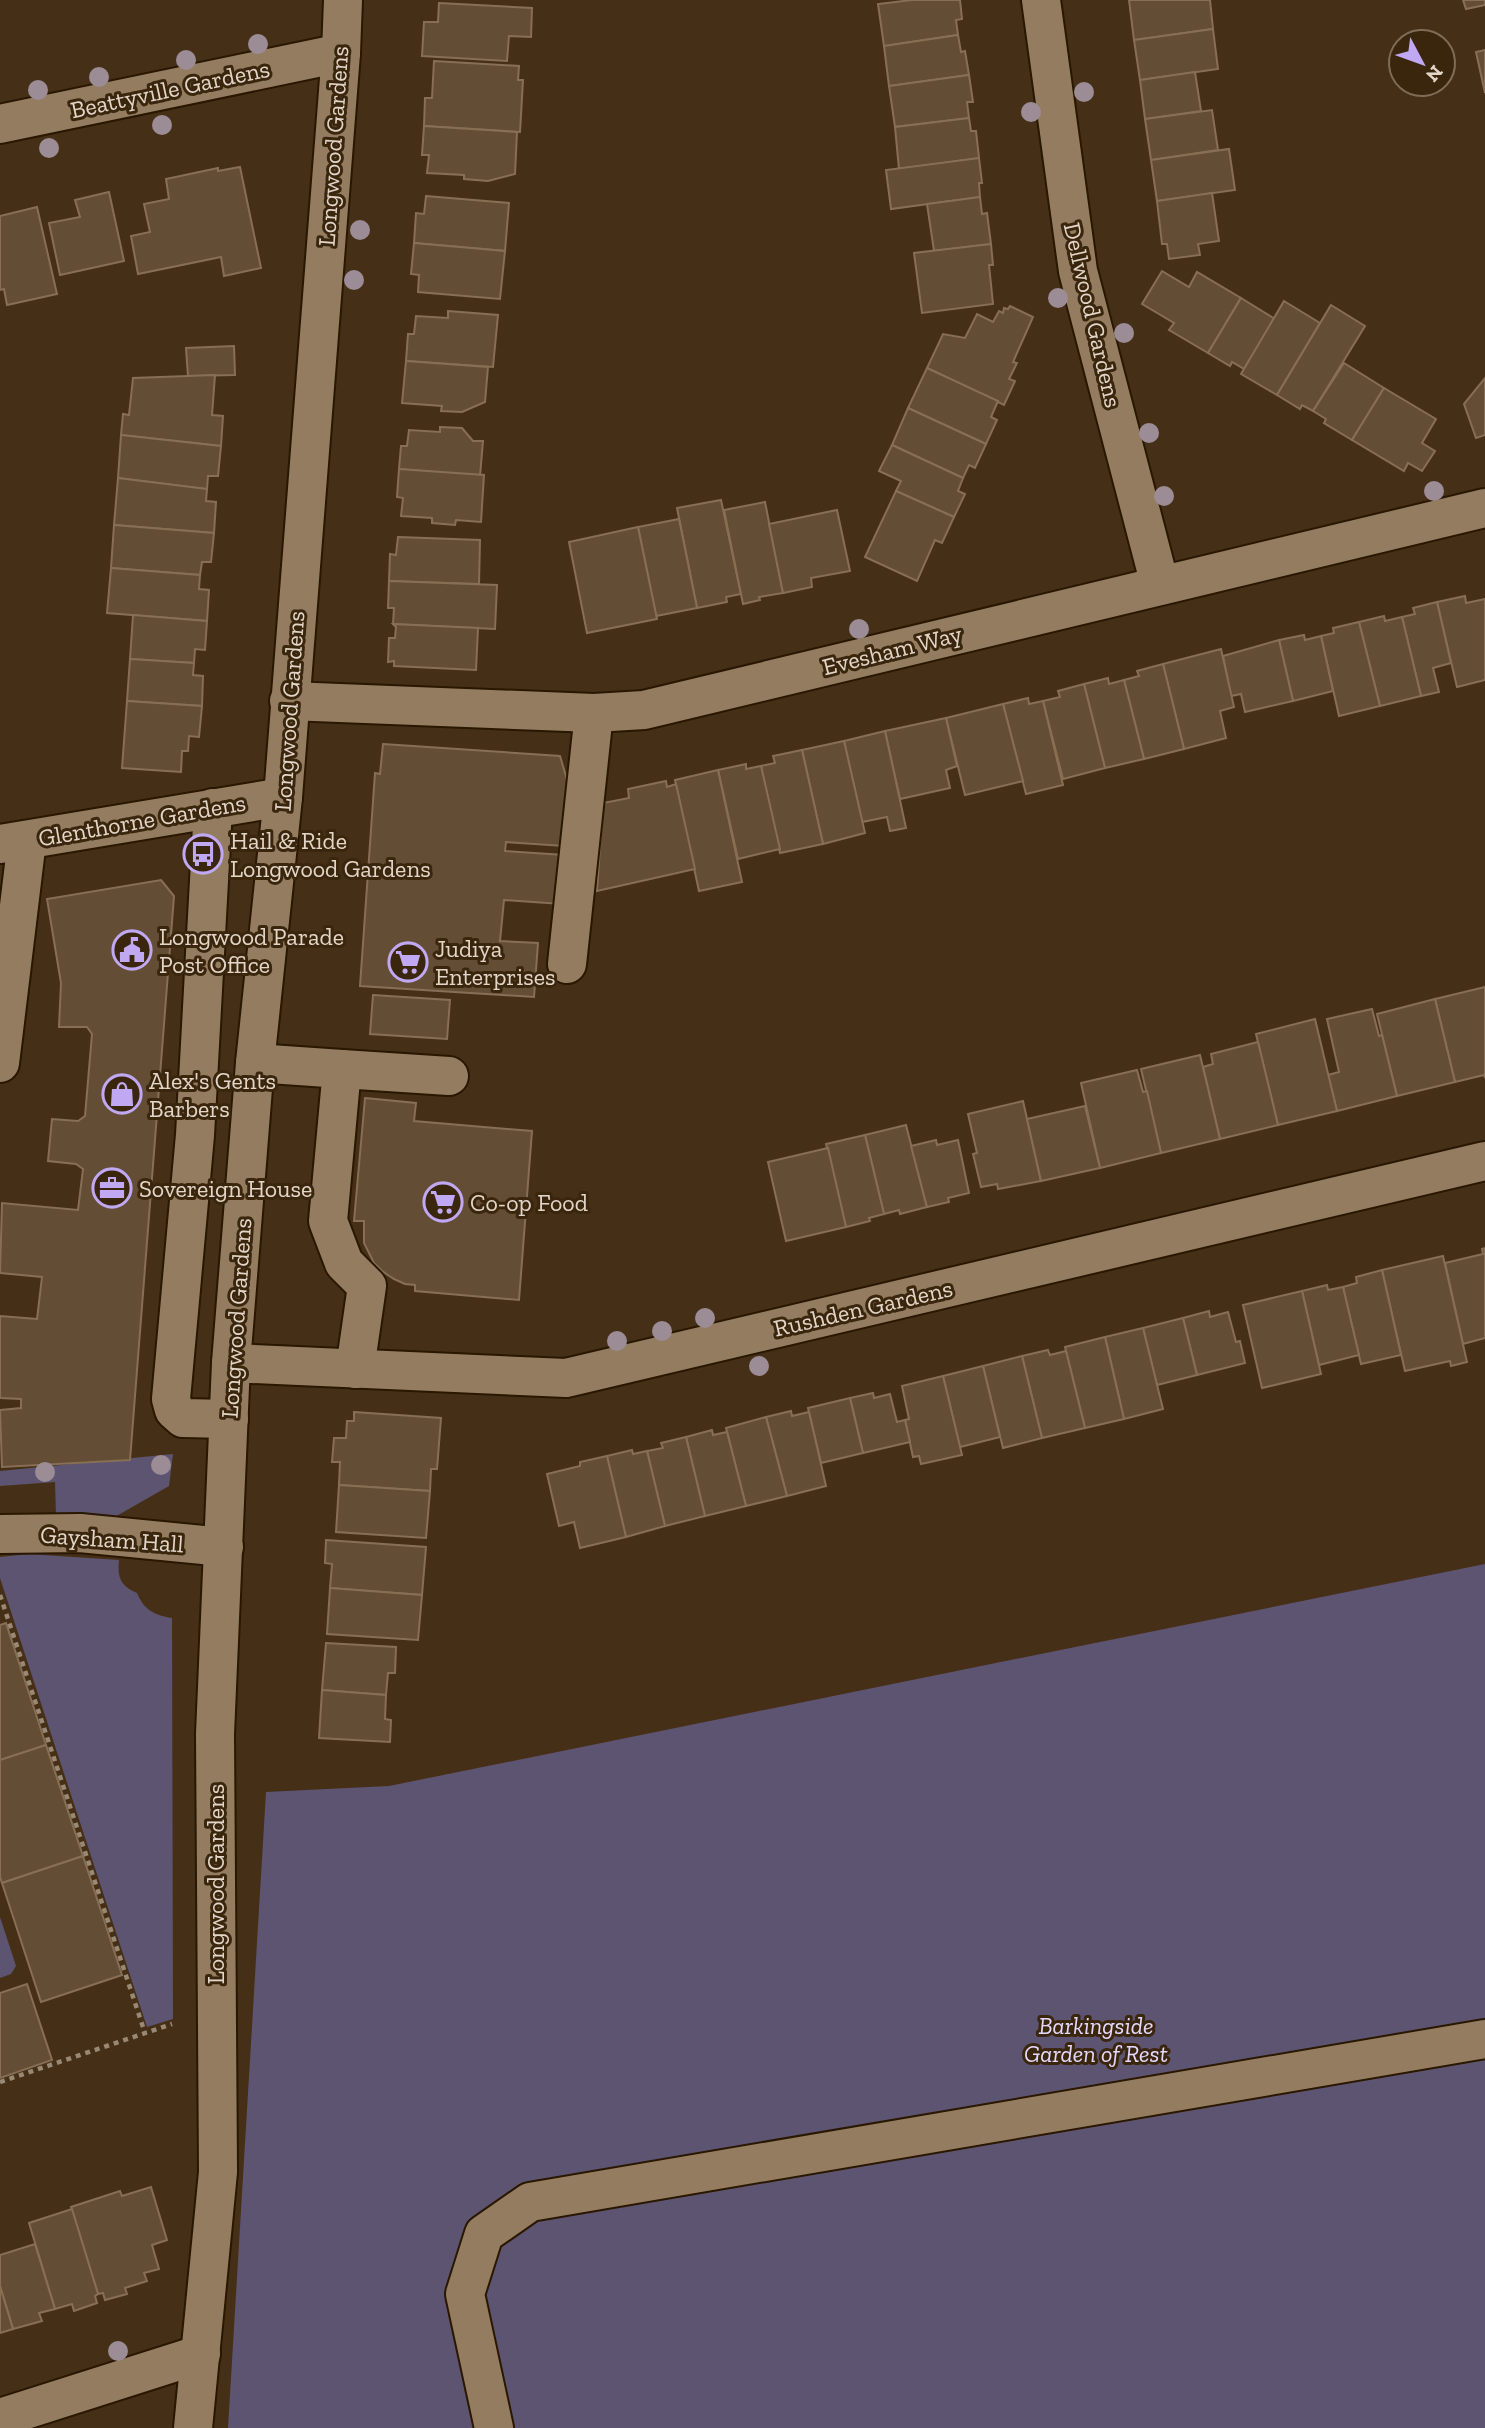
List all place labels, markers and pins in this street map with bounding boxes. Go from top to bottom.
place label: Hail & Ride Longwood Gardens [230,826,431,883]
bus stop icon: Hail & Ride Longwood Gardens [182,833,224,875]
place label: Longwood Parade Post Office [159,922,344,979]
public building icon: Longwood Parade Post Office [111,929,153,971]
place label: Judiya Enterprises [435,934,555,991]
supermarket icon: Judiya Enterprises [387,941,429,983]
place label: Alex's Gents Barbers [149,1066,276,1123]
shop icon: Alex's Gents Barbers [101,1073,143,1115]
office icon: Sovereign House [91,1167,133,1209]
place label: Sovereign House [139,1174,312,1203]
supermarket icon: Co-op Food [422,1181,464,1223]
place label: Co-op Food [470,1188,588,1217]

